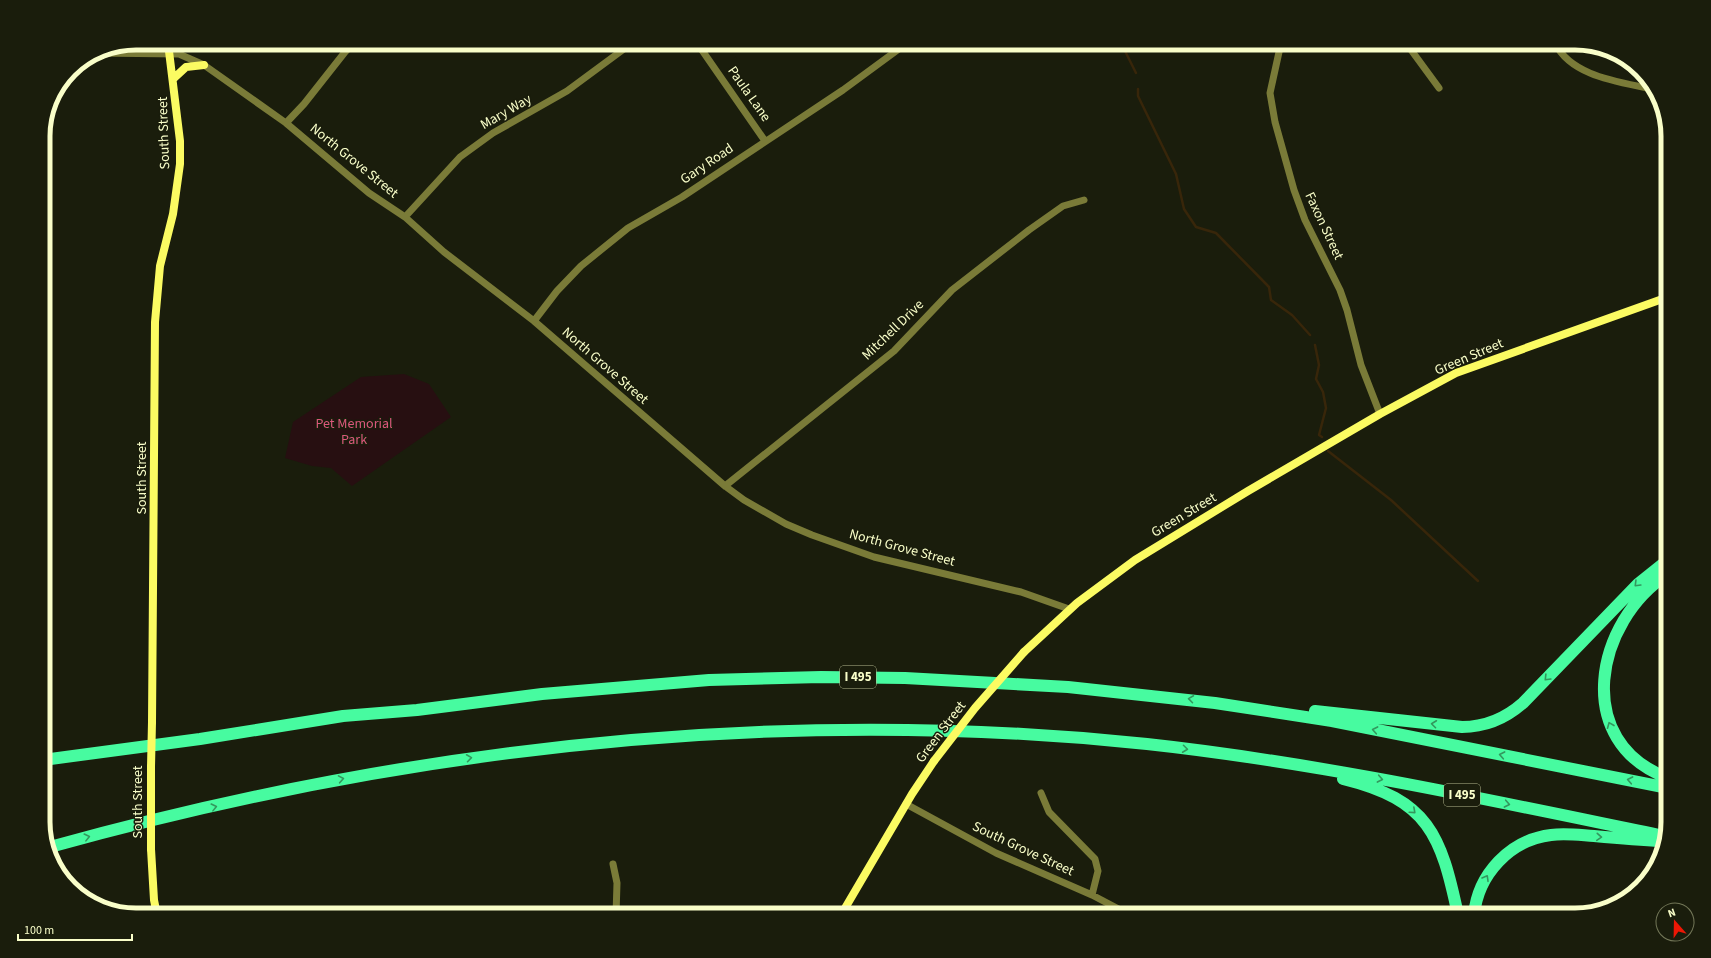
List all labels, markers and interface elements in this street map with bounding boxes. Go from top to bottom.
street label: Paula Lane [722,62,776,126]
street label: Mary Way [477,89,536,135]
street label: South Street [153,96,175,170]
street label: North Grove Street [305,119,403,203]
street label: Gary Road [676,139,738,189]
street label: Faxon Street [1300,189,1349,263]
street label: Mitchell Drive [857,295,929,365]
street label: North Grove Street [557,323,653,409]
street label: Green Street [1432,333,1507,380]
park label: Pet Memorial Park [315,414,393,450]
street label: South Street [132,441,152,514]
street label: Green Street [1148,488,1221,542]
street label: North Grove Street [847,524,957,572]
one-way arrow [1634,579,1642,587]
road number: I 495 [840,666,876,688]
one-way arrow [1544,673,1552,681]
one-way arrow [1188,695,1194,704]
street label: Green Street [911,697,971,767]
one-way arrow [1431,720,1437,729]
one-way arrow [1607,721,1615,728]
one-way arrow [1372,726,1378,734]
one-way arrow [1182,744,1188,753]
one-way arrow [1499,751,1505,760]
one-way arrow [466,754,472,763]
street label: South Street [128,765,148,838]
one-way arrow [1376,774,1383,782]
one-way arrow [338,775,344,784]
one-way arrow [1627,776,1633,785]
road number: I 495 [1444,784,1480,806]
one-way arrow [1504,800,1510,808]
one-way arrow [210,803,217,811]
one-way arrow [1408,807,1416,814]
street label: South Grove Street [969,817,1077,881]
one-way arrow [1596,832,1602,841]
one-way arrow [83,833,90,842]
one-way arrow [1481,875,1488,882]
north arrow [1655,902,1695,942]
text: N [1666,905,1678,921]
scale bar [18,916,132,942]
text: 100 m [24,922,54,939]

